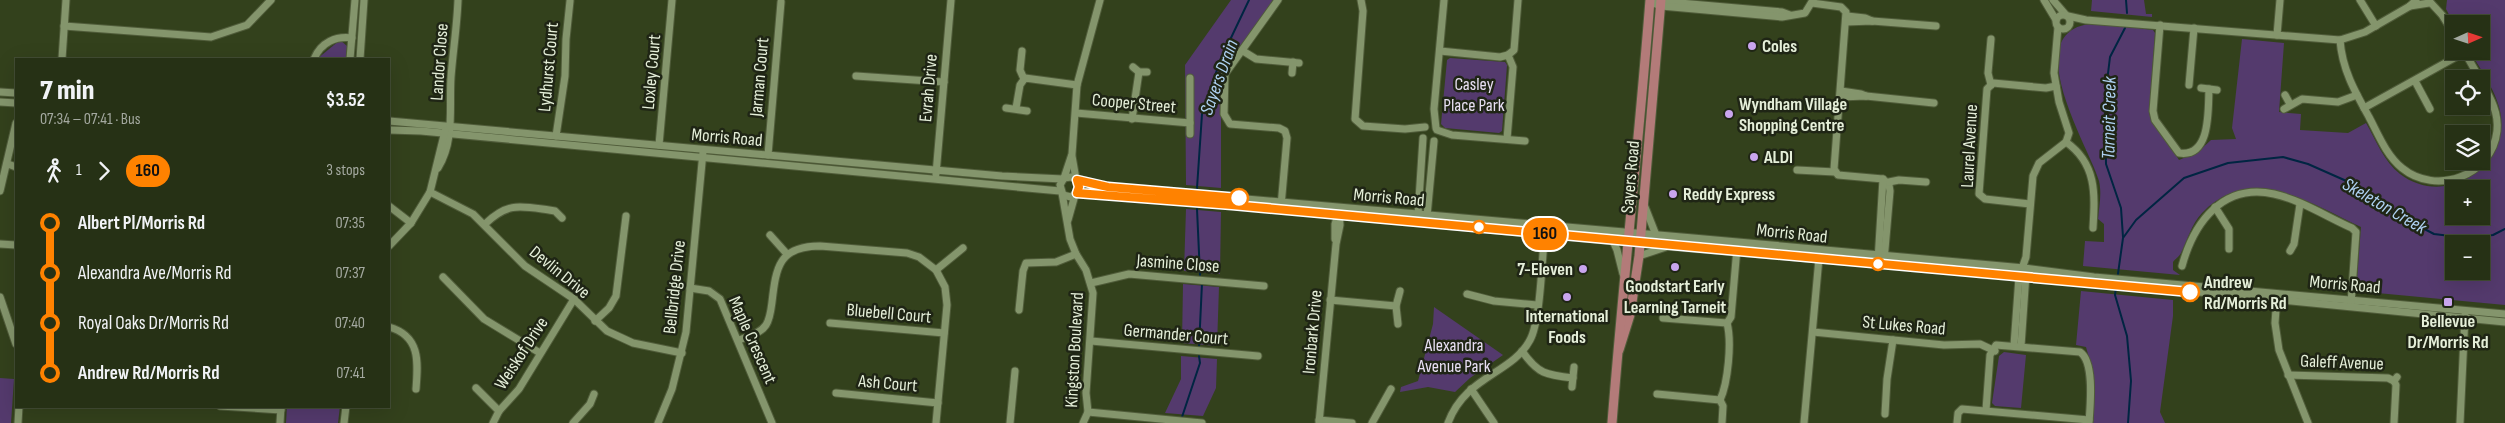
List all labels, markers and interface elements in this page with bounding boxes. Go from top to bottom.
north arrow [2445,15,2490,60]
map controls [2445,15,2490,280]
street label: Lydhurst Court [534,21,563,113]
street label: Landor Close [426,23,453,101]
street label: Loxley Court [638,33,665,110]
street label: Jarman Court [745,36,773,118]
place label: Coles [1762,36,1797,57]
water label: Sayers Drain [1195,37,1244,118]
marker: Coles [1746,40,1758,52]
street label: Evrah Drive [915,53,942,123]
button: locate [2445,70,2490,115]
text: 7 min [40,74,94,107]
park label: Casley Place Park [1443,74,1505,116]
water label: Tarneit Creek [2097,76,2122,160]
text: $3.52 [326,89,365,112]
street label: Cooper Street [1091,89,1177,118]
place label: Wyndham Village Shopping Centre [1739,94,1847,136]
street label: Laurel Avenue [1957,104,1982,188]
marker: Wyndham Village Shopping Centre [1723,108,1735,120]
text: 07:34 – 07:41 · Bus [40,110,140,129]
street label: Morris Road [691,124,763,151]
button: layers [2445,125,2490,170]
street label: Sayers Road [1617,140,1644,214]
place label: ALDI [1763,147,1793,168]
marker: ALDI [1748,151,1760,163]
icon: walk [40,157,68,185]
icon: forward [90,157,118,185]
text: 160 [136,160,160,181]
text: 1 [76,161,82,180]
text: 3 stops [326,161,365,180]
water label: Skeleton Creek [2338,173,2431,240]
button: + [2445,180,2490,225]
street label: Morris Road [1353,184,1425,211]
place label: Reddy Express [1683,184,1775,205]
unlabelled marker [1229,188,1249,208]
marker: Reddy Express [1667,188,1679,200]
text: Albert Pl/Morris Rd [78,212,205,235]
text: 07:35 [335,214,365,233]
line badge: 160 [1516,218,1574,250]
street label: Morris Road [1755,219,1828,248]
unlabelled marker [1472,220,1486,234]
text: 160 [1533,223,1557,244]
button: − [2445,235,2490,280]
street label: Bellbridge Drive [659,239,690,335]
street label: Devlin Drive [525,242,594,303]
street label: Jasmine Close [1135,250,1220,277]
unlabelled marker [1871,257,1885,271]
place label: 7-Eleven [1517,259,1573,280]
marker: Goodstart Early Learning Tarneit [1669,261,1681,273]
text: Alexandra Ave/Morris Rd [78,262,231,285]
marker: 7-Eleven [1577,263,1589,275]
text: 07:37 [335,264,365,283]
street label: Morris Road [2309,271,2381,298]
place label: Andrew Rd/Morris Rd [2203,272,2287,314]
place label: Goodstart Early Learning Tarneit [1624,276,1726,318]
marker: Andrew Rd/Morris Rd [2180,282,2200,302]
street label: Ironbark Drive [1298,289,1327,375]
marker: International Foods [1561,291,1573,303]
street label: Kingston Boulevard [1061,292,1088,408]
street label: Maple Crescent [724,293,781,388]
marker: Bellevue Dr/Morris Rd [2442,296,2454,308]
street label: Bluebell Court [846,299,933,328]
place label: International Foods [1525,306,1609,348]
street label: St Lukes Road [1862,311,1946,340]
place label: Bellevue Dr/Morris Rd [2408,311,2489,353]
text: Royal Oaks Dr/Morris Rd [78,312,229,335]
street label: Weiskof Drive [490,313,553,393]
text: 07:40 [335,314,365,333]
street label: Germander Court [1123,319,1230,350]
park label: Alexandra Avenue Park [1416,335,1491,377]
street label: Galeff Avenue [2300,351,2384,374]
text: Andrew Rd/Morris Rd [78,362,219,385]
text: 07:41 [336,364,365,383]
street label: Ash Court [857,370,919,397]

